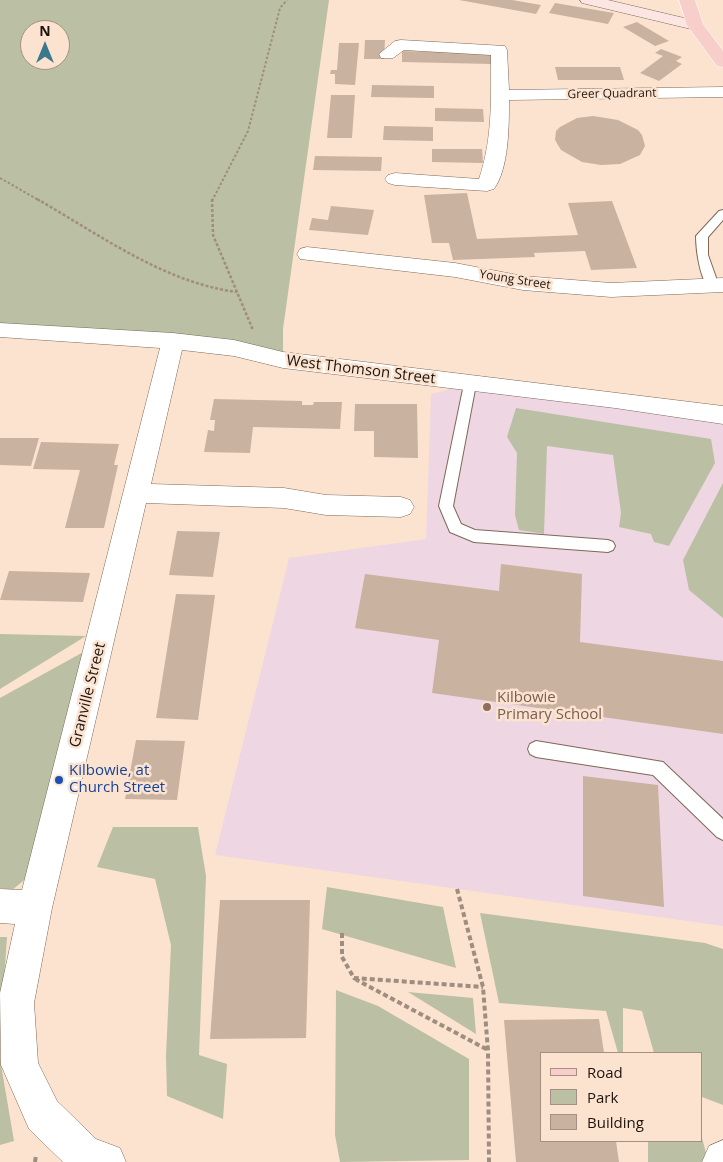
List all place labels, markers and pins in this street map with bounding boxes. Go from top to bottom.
place label: Kilbowie Primary School [497,689,602,724]
marker: Kilbowie Primary School [481,701,493,713]
place label: Kilbowie, at Church Street [69,762,165,797]
marker: Kilbowie, at Church Street [53,774,65,786]

